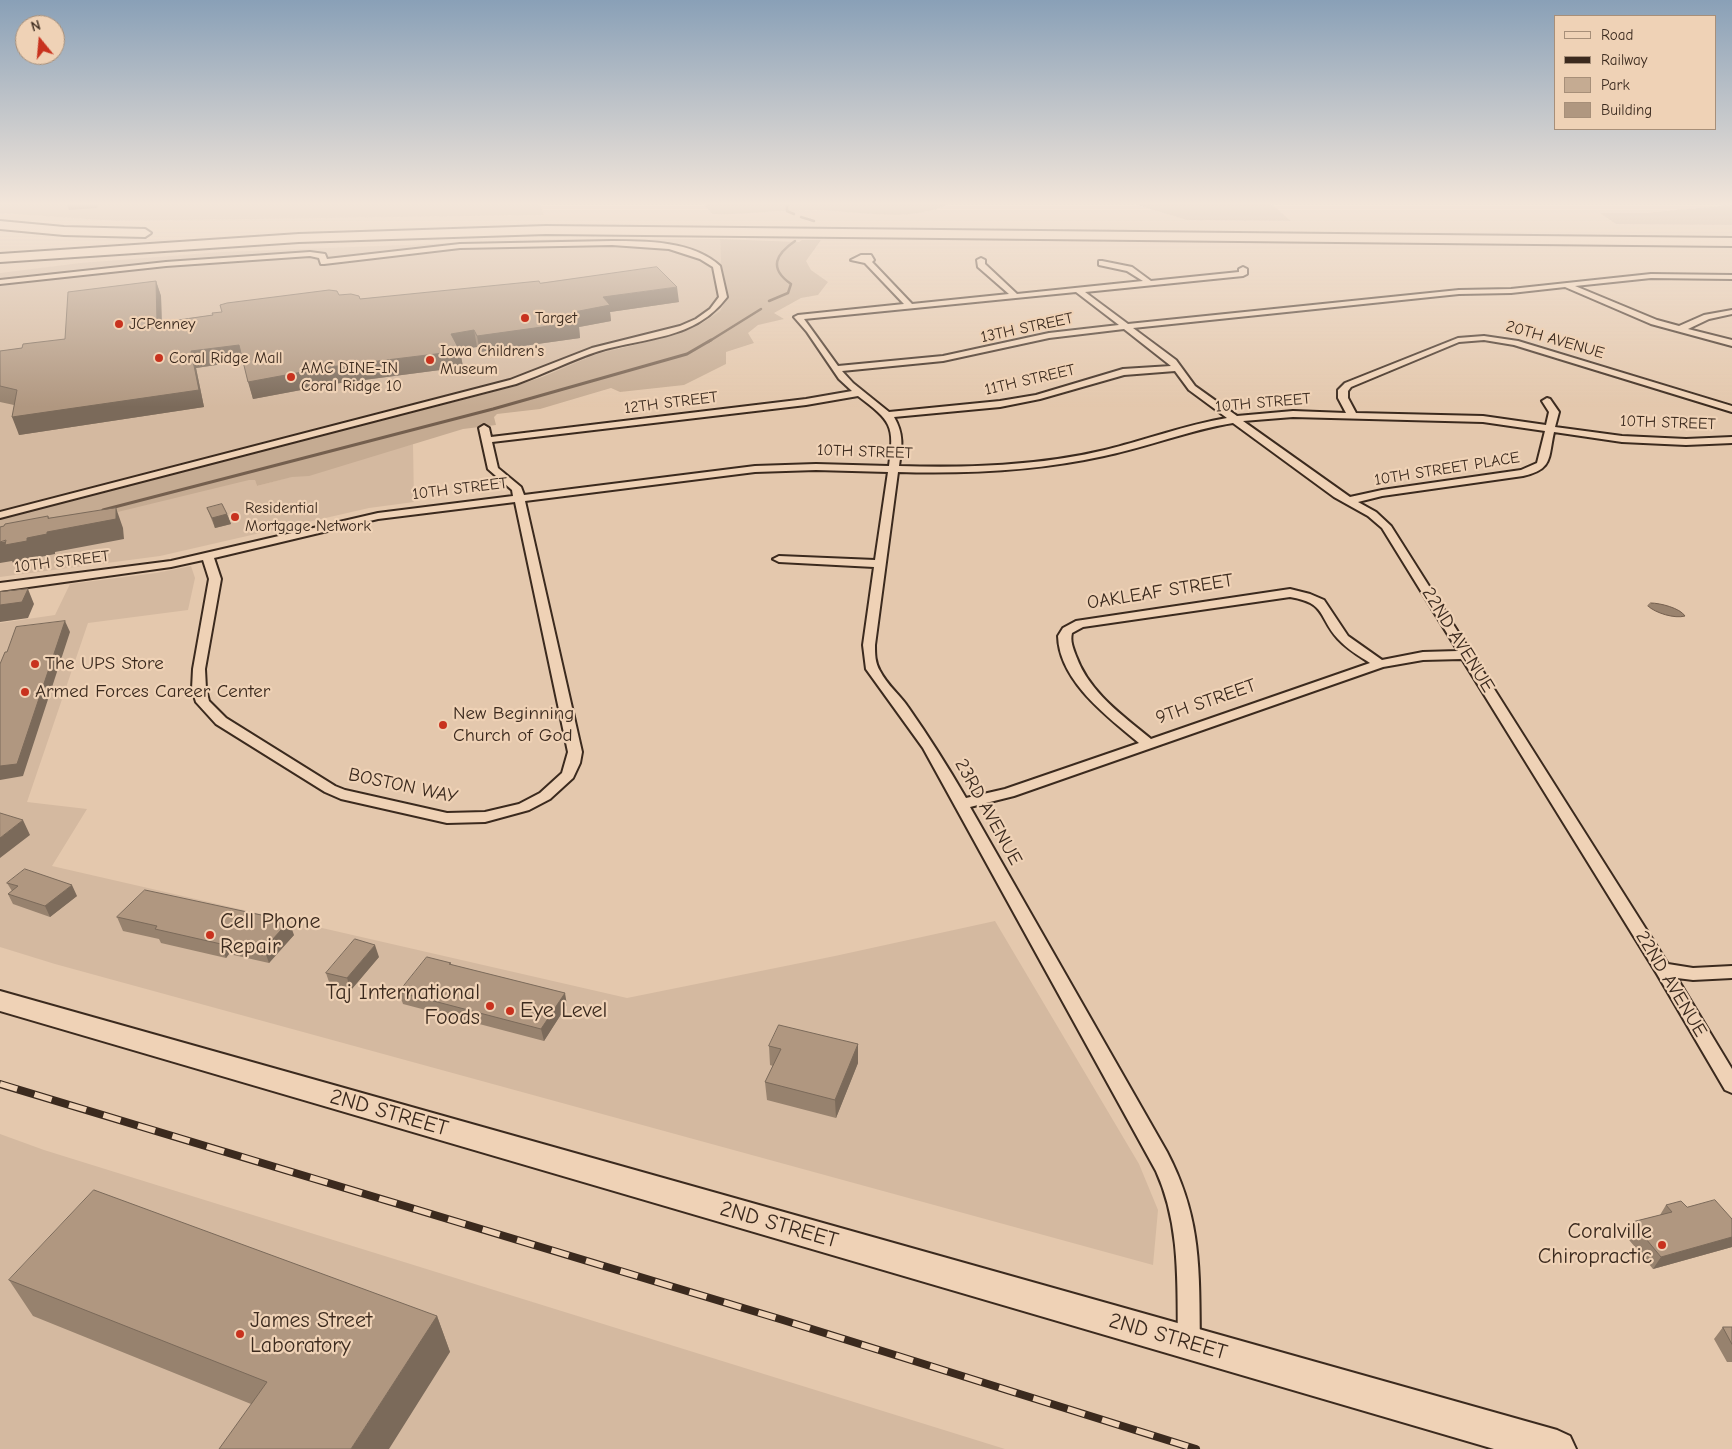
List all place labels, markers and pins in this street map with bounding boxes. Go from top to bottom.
place label: Target [535,308,577,328]
marker: Target [519,312,531,324]
place label: JCPenney [129,314,195,334]
marker: JCPenney [113,318,125,330]
place label: Iowa Children's Museum [440,341,544,379]
place label: Coral Ridge Mall [169,348,283,368]
marker: Coral Ridge Mall [153,352,165,364]
marker: Iowa Children's Museum [424,354,436,366]
place label: AMC DINE-IN Coral Ridge 10 [301,358,402,396]
marker: AMC DINE-IN Coral Ridge 10 [285,371,297,383]
place label: Residential Mortgage Network [245,498,371,536]
marker: Residential Mortgage Network [229,511,241,523]
place label: The UPS Store [45,653,164,675]
marker: The UPS Store [29,658,41,670]
place label: Armed Forces Career Center [35,681,270,703]
marker: Armed Forces Career Center [19,686,31,698]
place label: New Beginning Church of God [453,703,574,747]
marker: New Beginning Church of God [437,719,449,731]
place label: Cell Phone Repair [220,909,320,960]
marker: Cell Phone Repair [204,929,216,941]
place label: Taj International Foods [326,980,480,1032]
place label: Eye Level [520,998,607,1024]
marker: Taj International Foods [484,1000,496,1012]
marker: Eye Level [504,1005,516,1017]
place label: Coralville Chiropractic [1538,1219,1652,1270]
marker: Coralville Chiropractic [1656,1239,1668,1251]
place label: James Street Laboratory [250,1308,372,1360]
marker: James Street Laboratory [234,1328,246,1340]

